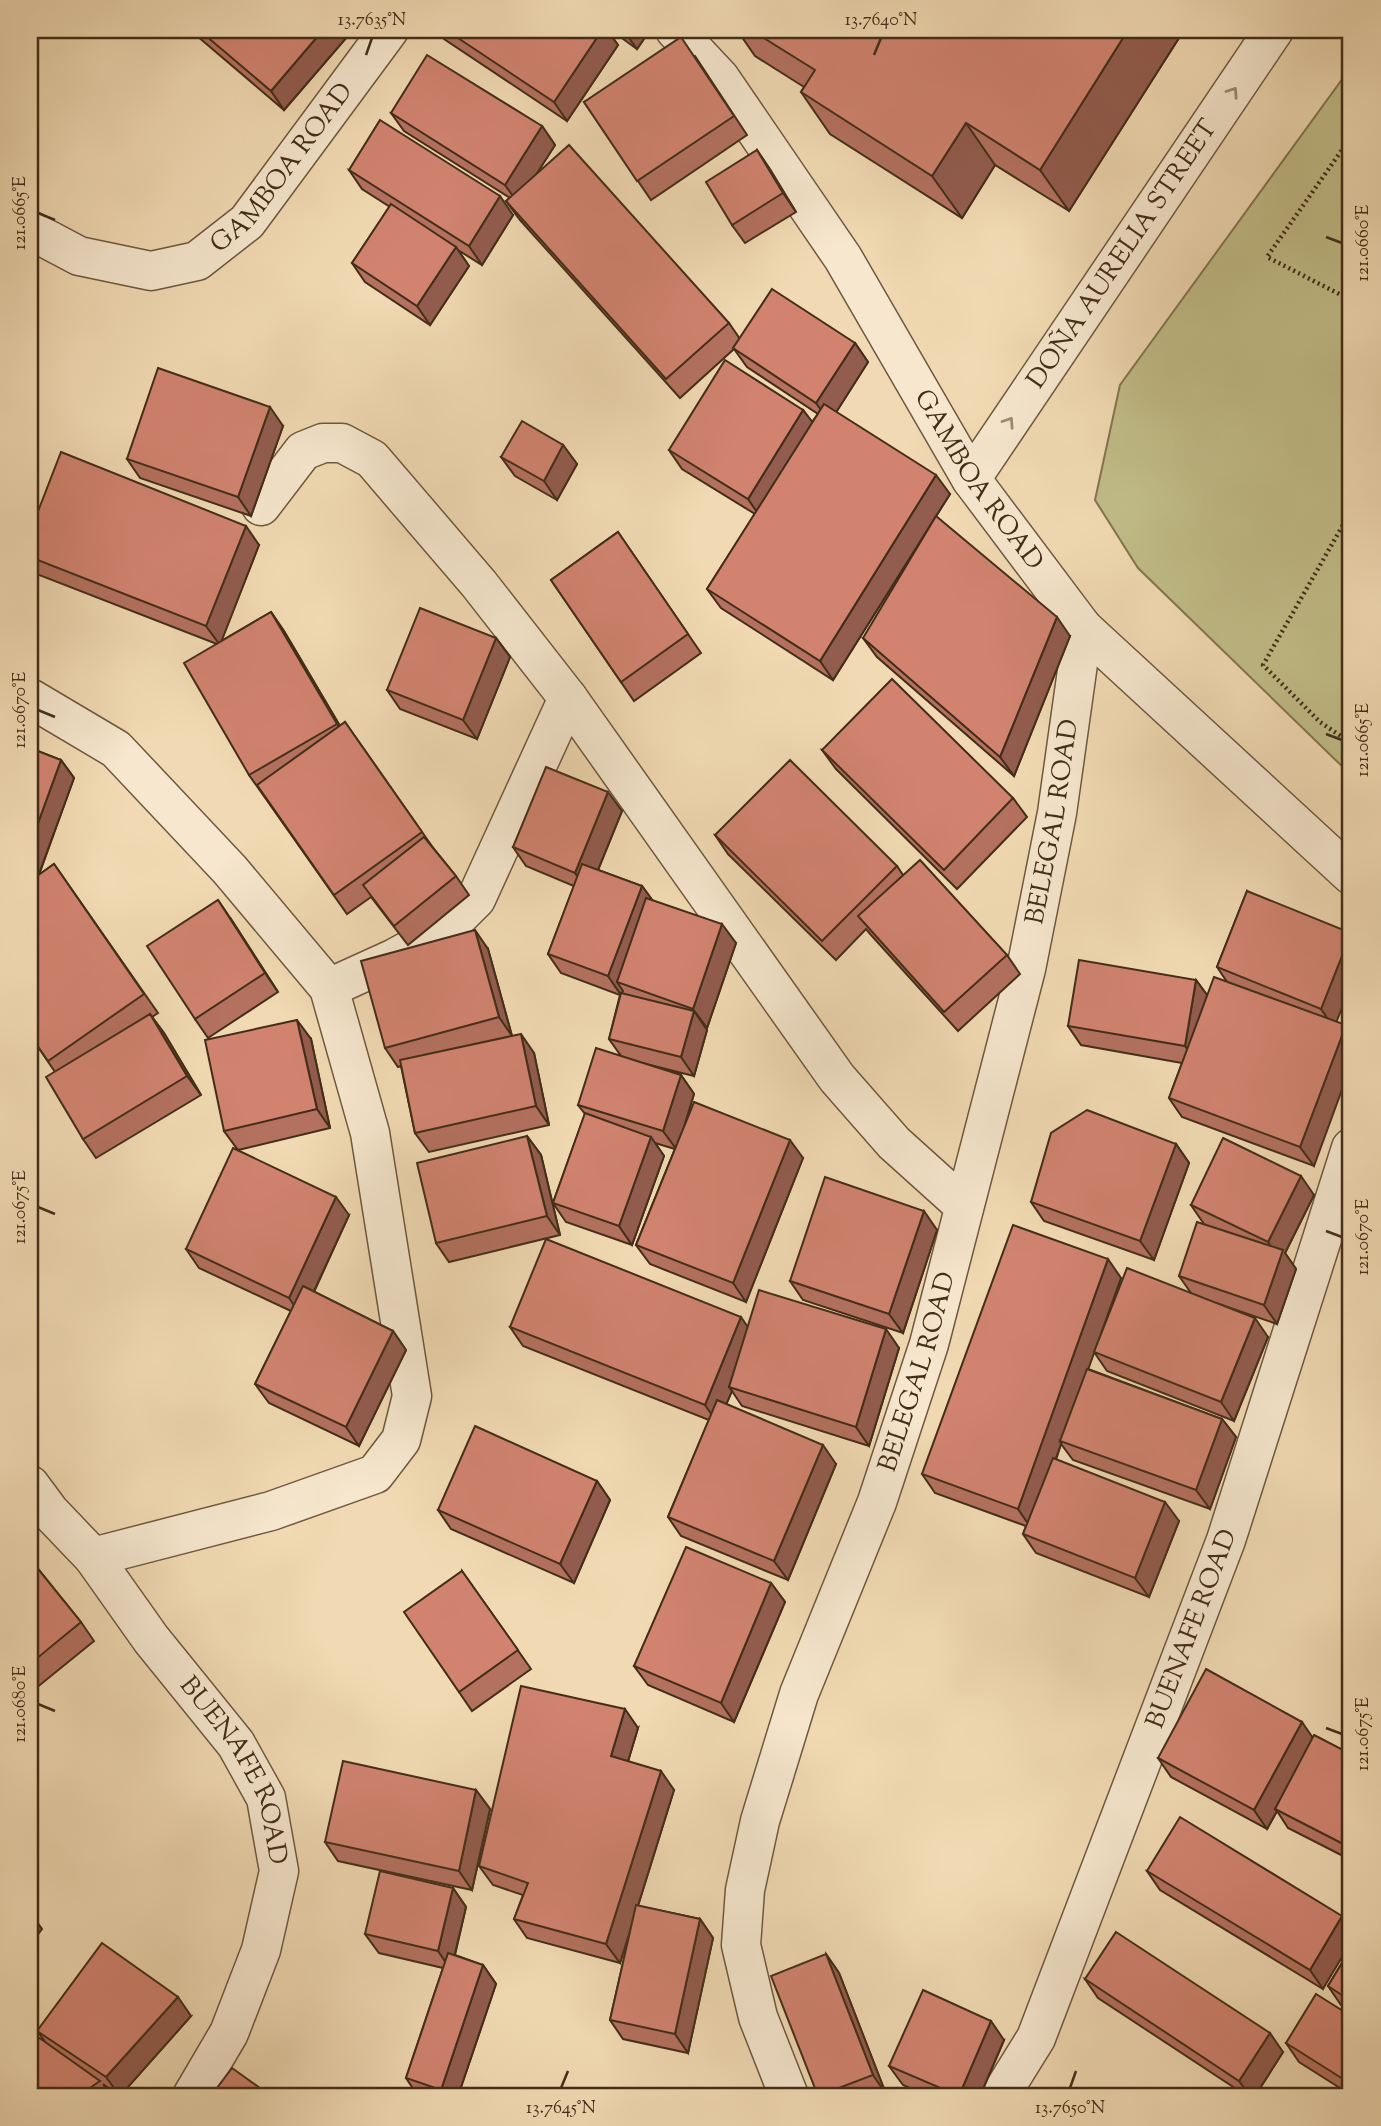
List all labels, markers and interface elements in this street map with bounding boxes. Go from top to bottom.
text: 13.7635°N [338,8,406,34]
text: 13.7640°N [845,8,917,34]
street label: GAMBOA ROAD [203,75,362,262]
one-way arrow [1224,87,1237,100]
street label: DOÑA AURELIA STREET [1018,112,1227,396]
text: 121.0665°E [8,176,34,250]
text: 121.0660°E [1351,204,1377,281]
street label: GAMBOA ROAD [905,383,1052,578]
one-way arrow [1001,417,1014,430]
text: 121.0670°E [8,672,34,748]
text: 121.0665°E [1351,703,1377,777]
street label: BELEGAL ROAD [1017,717,1088,928]
text: 121.0675°E [8,1170,34,1244]
text: 121.0670°E [1351,1199,1377,1275]
street label: BELEGAL ROAD [870,1268,965,1477]
street label: BUENAFE ROAD [1137,1524,1247,1734]
text: 121.0680°E [8,1665,34,1742]
street label: BUENAFE ROAD [170,1669,296,1868]
text: 121.0675°E [1351,1697,1377,1771]
text: 13.7645°N [526,2096,596,2122]
text: 13.7650°N [1035,2096,1105,2122]

